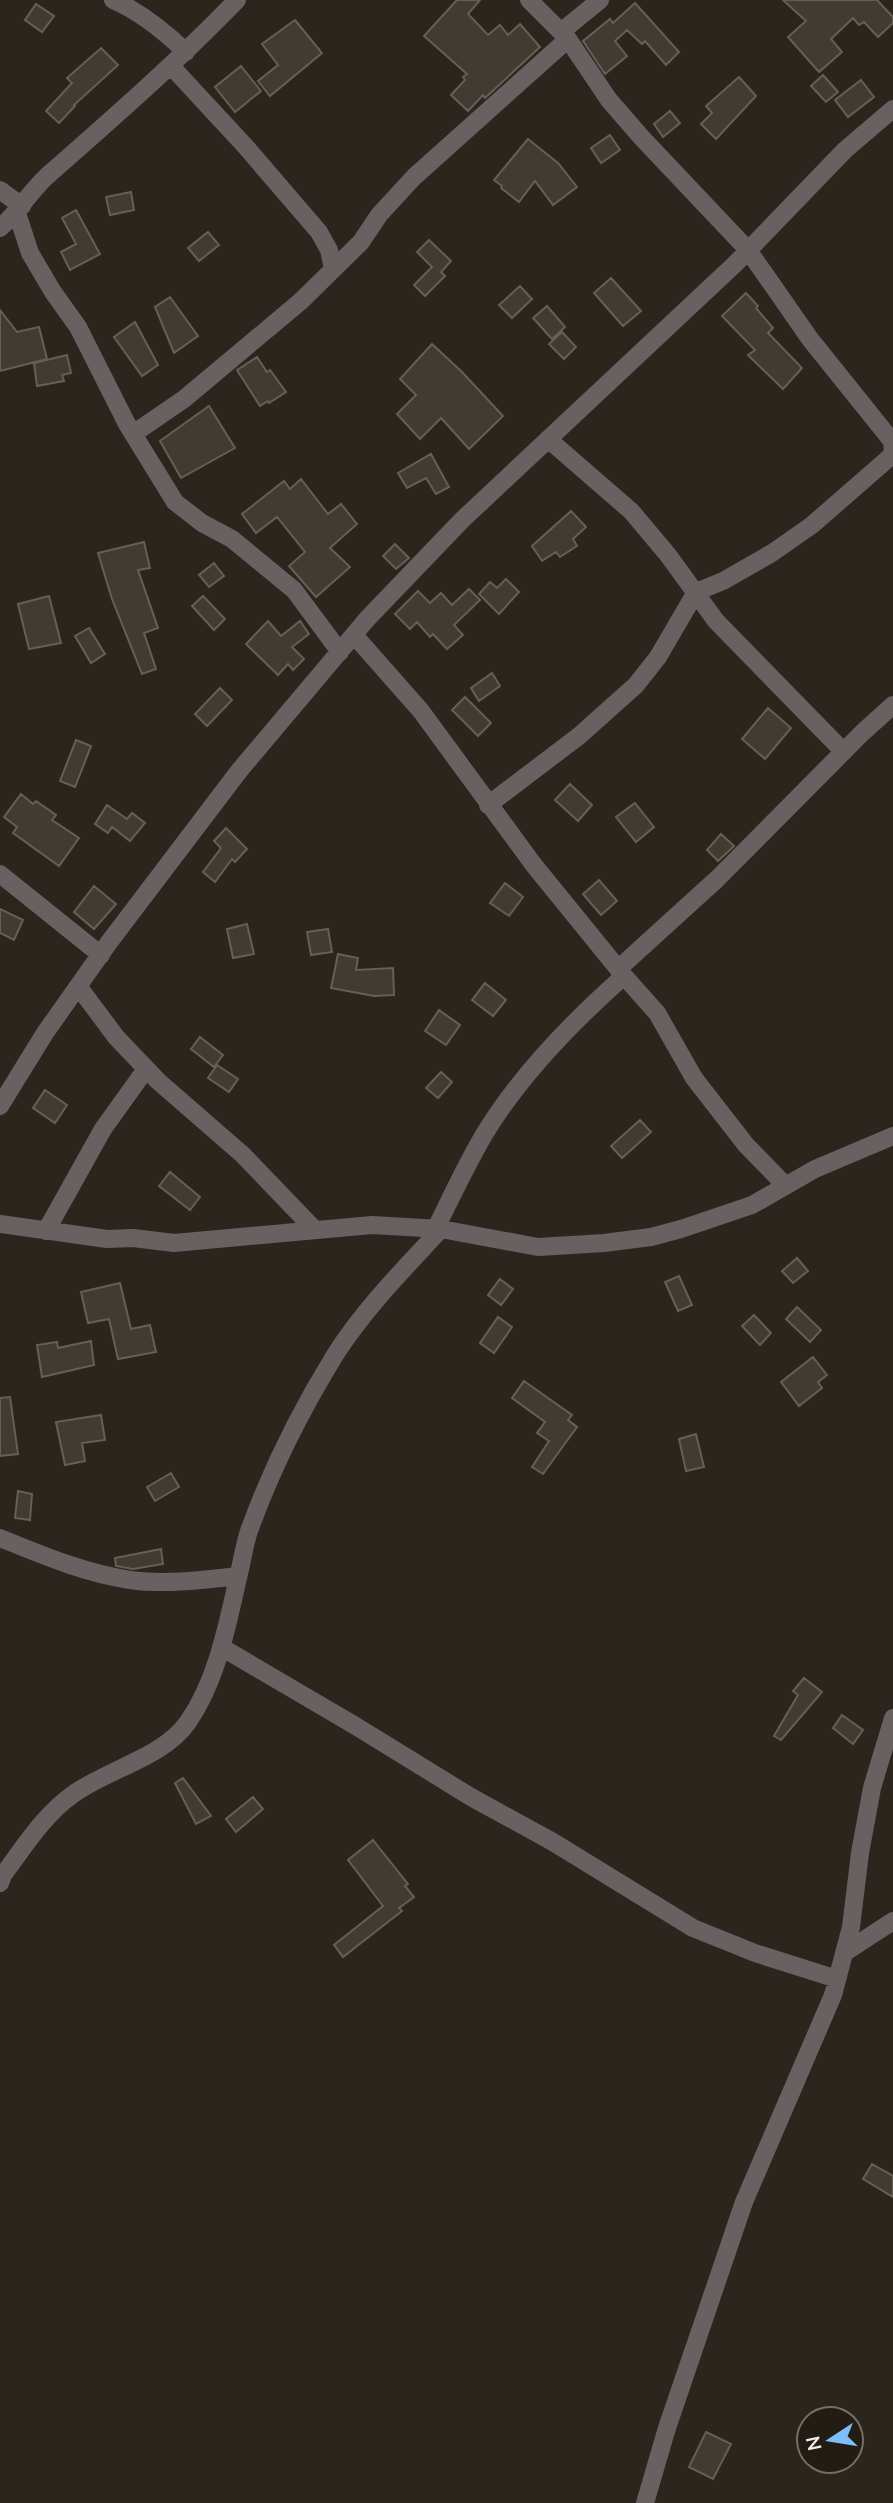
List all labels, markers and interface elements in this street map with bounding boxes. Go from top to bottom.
north arrow [795,2405,865,2475]
text: N [800,2434,827,2453]

